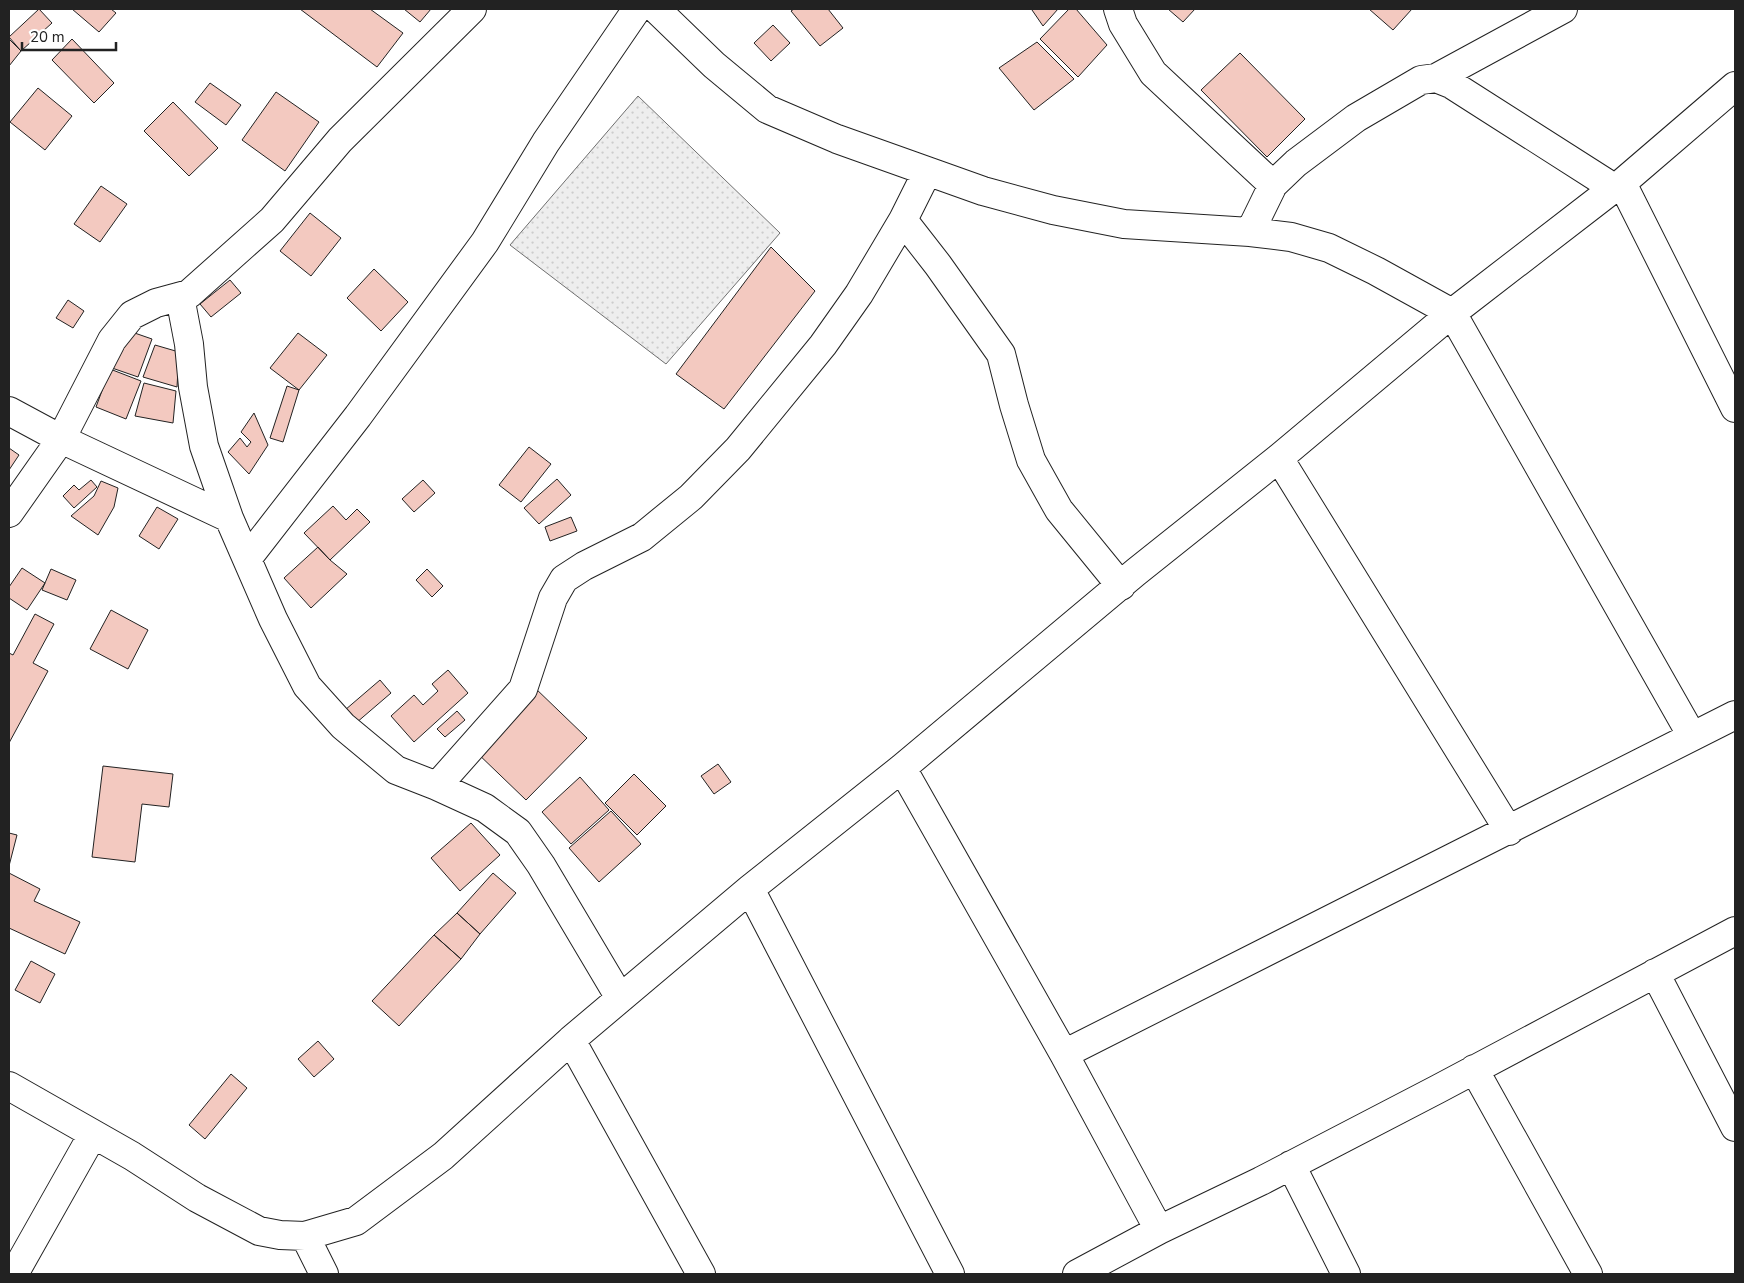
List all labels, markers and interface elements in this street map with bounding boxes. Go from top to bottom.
scale bar [22,20,116,52]
text: 20 m [30,27,65,47]

